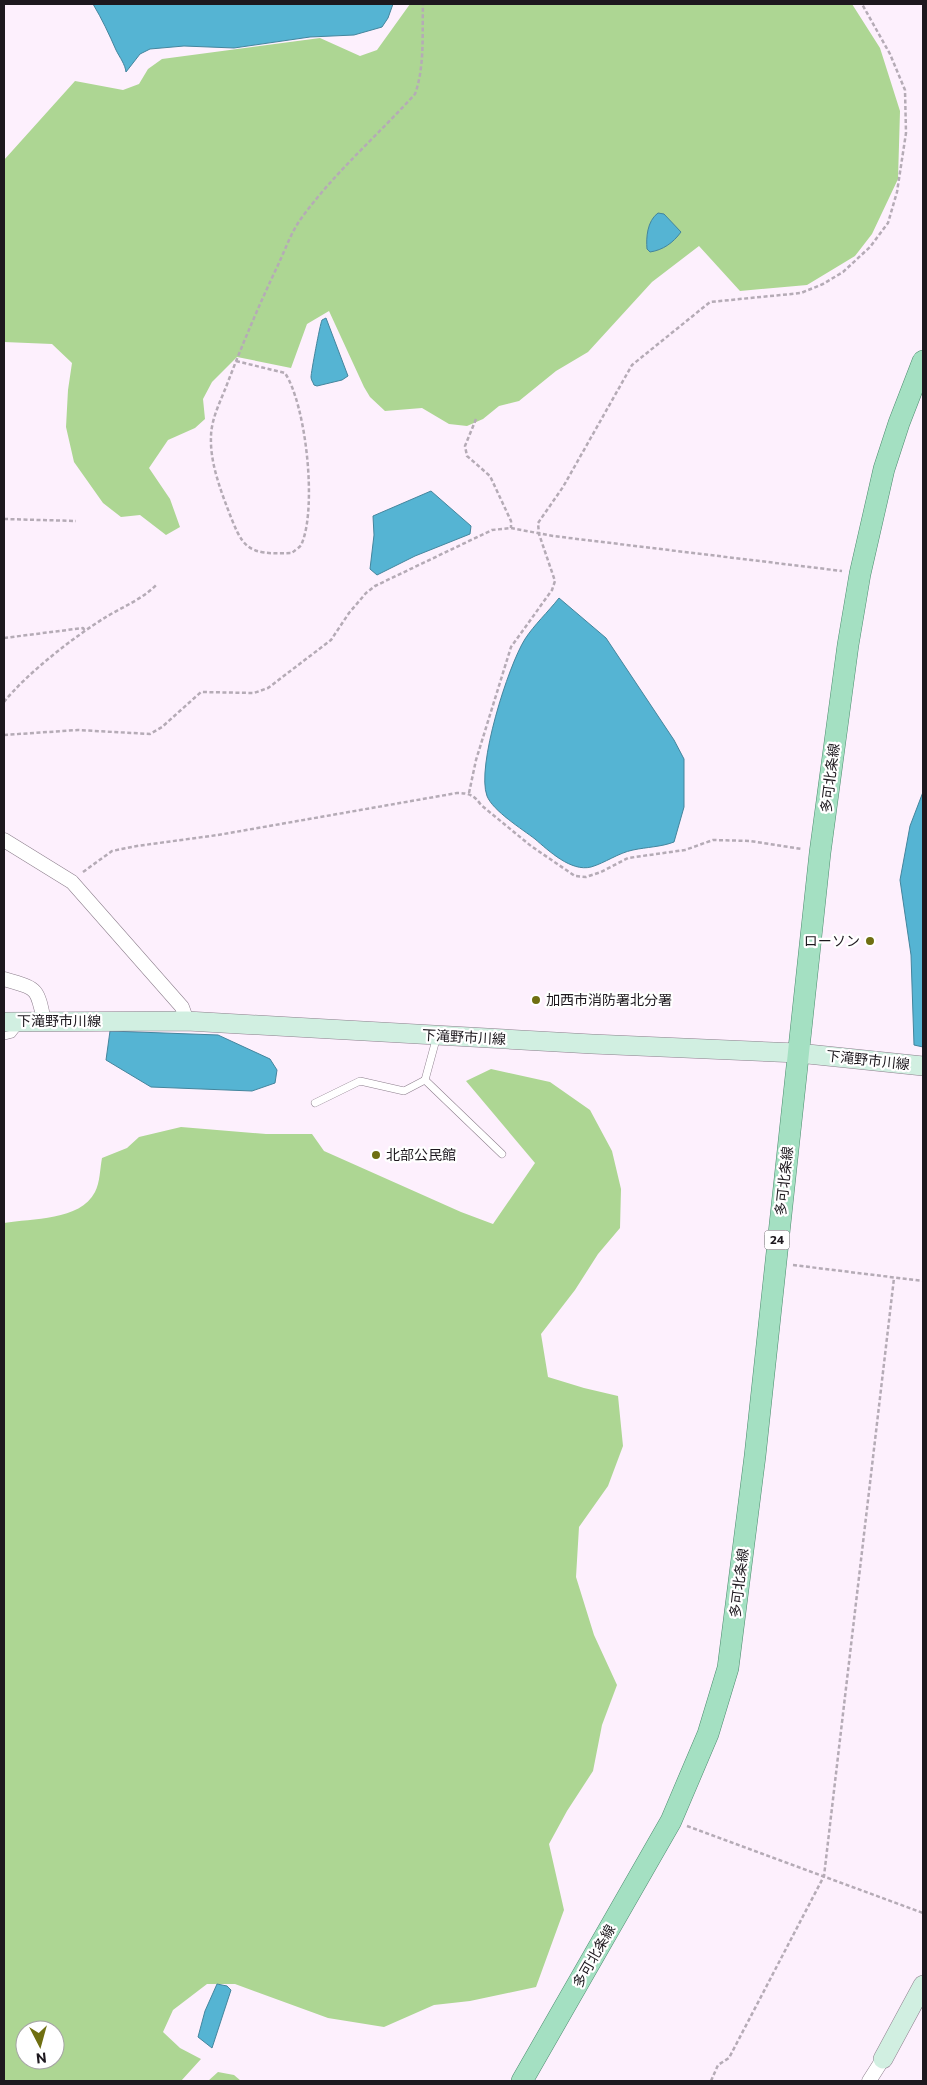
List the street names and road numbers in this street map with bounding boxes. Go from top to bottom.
street label: 多可北条線 [817,742,842,814]
street label: 下滝野市川線 [17,1012,101,1029]
street label: 下滝野市川線 [422,1026,506,1047]
street label: 下滝野市川線 [825,1047,911,1072]
street label: 多可北条線 [771,1145,796,1217]
road number: 24 [764,1230,790,1250]
street label: 多可北条線 [726,1547,751,1619]
street label: 多可北条線 [569,1921,618,1990]

